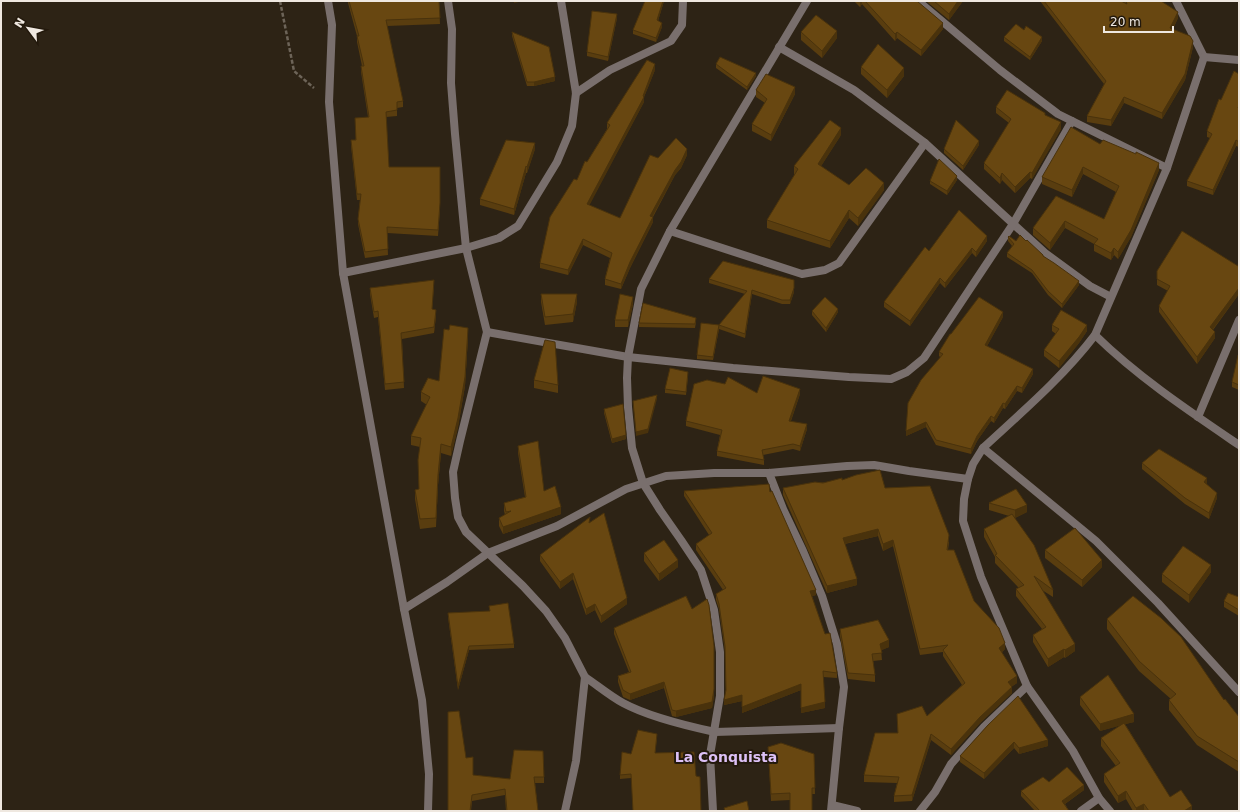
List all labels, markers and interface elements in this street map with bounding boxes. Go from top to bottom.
north arrow [8,8,48,48]
scale bar [1104,8,1173,34]
text: 20 m [1110,15,1141,29]
text: N [12,16,28,30]
district label: La Conquista [675,749,777,765]

